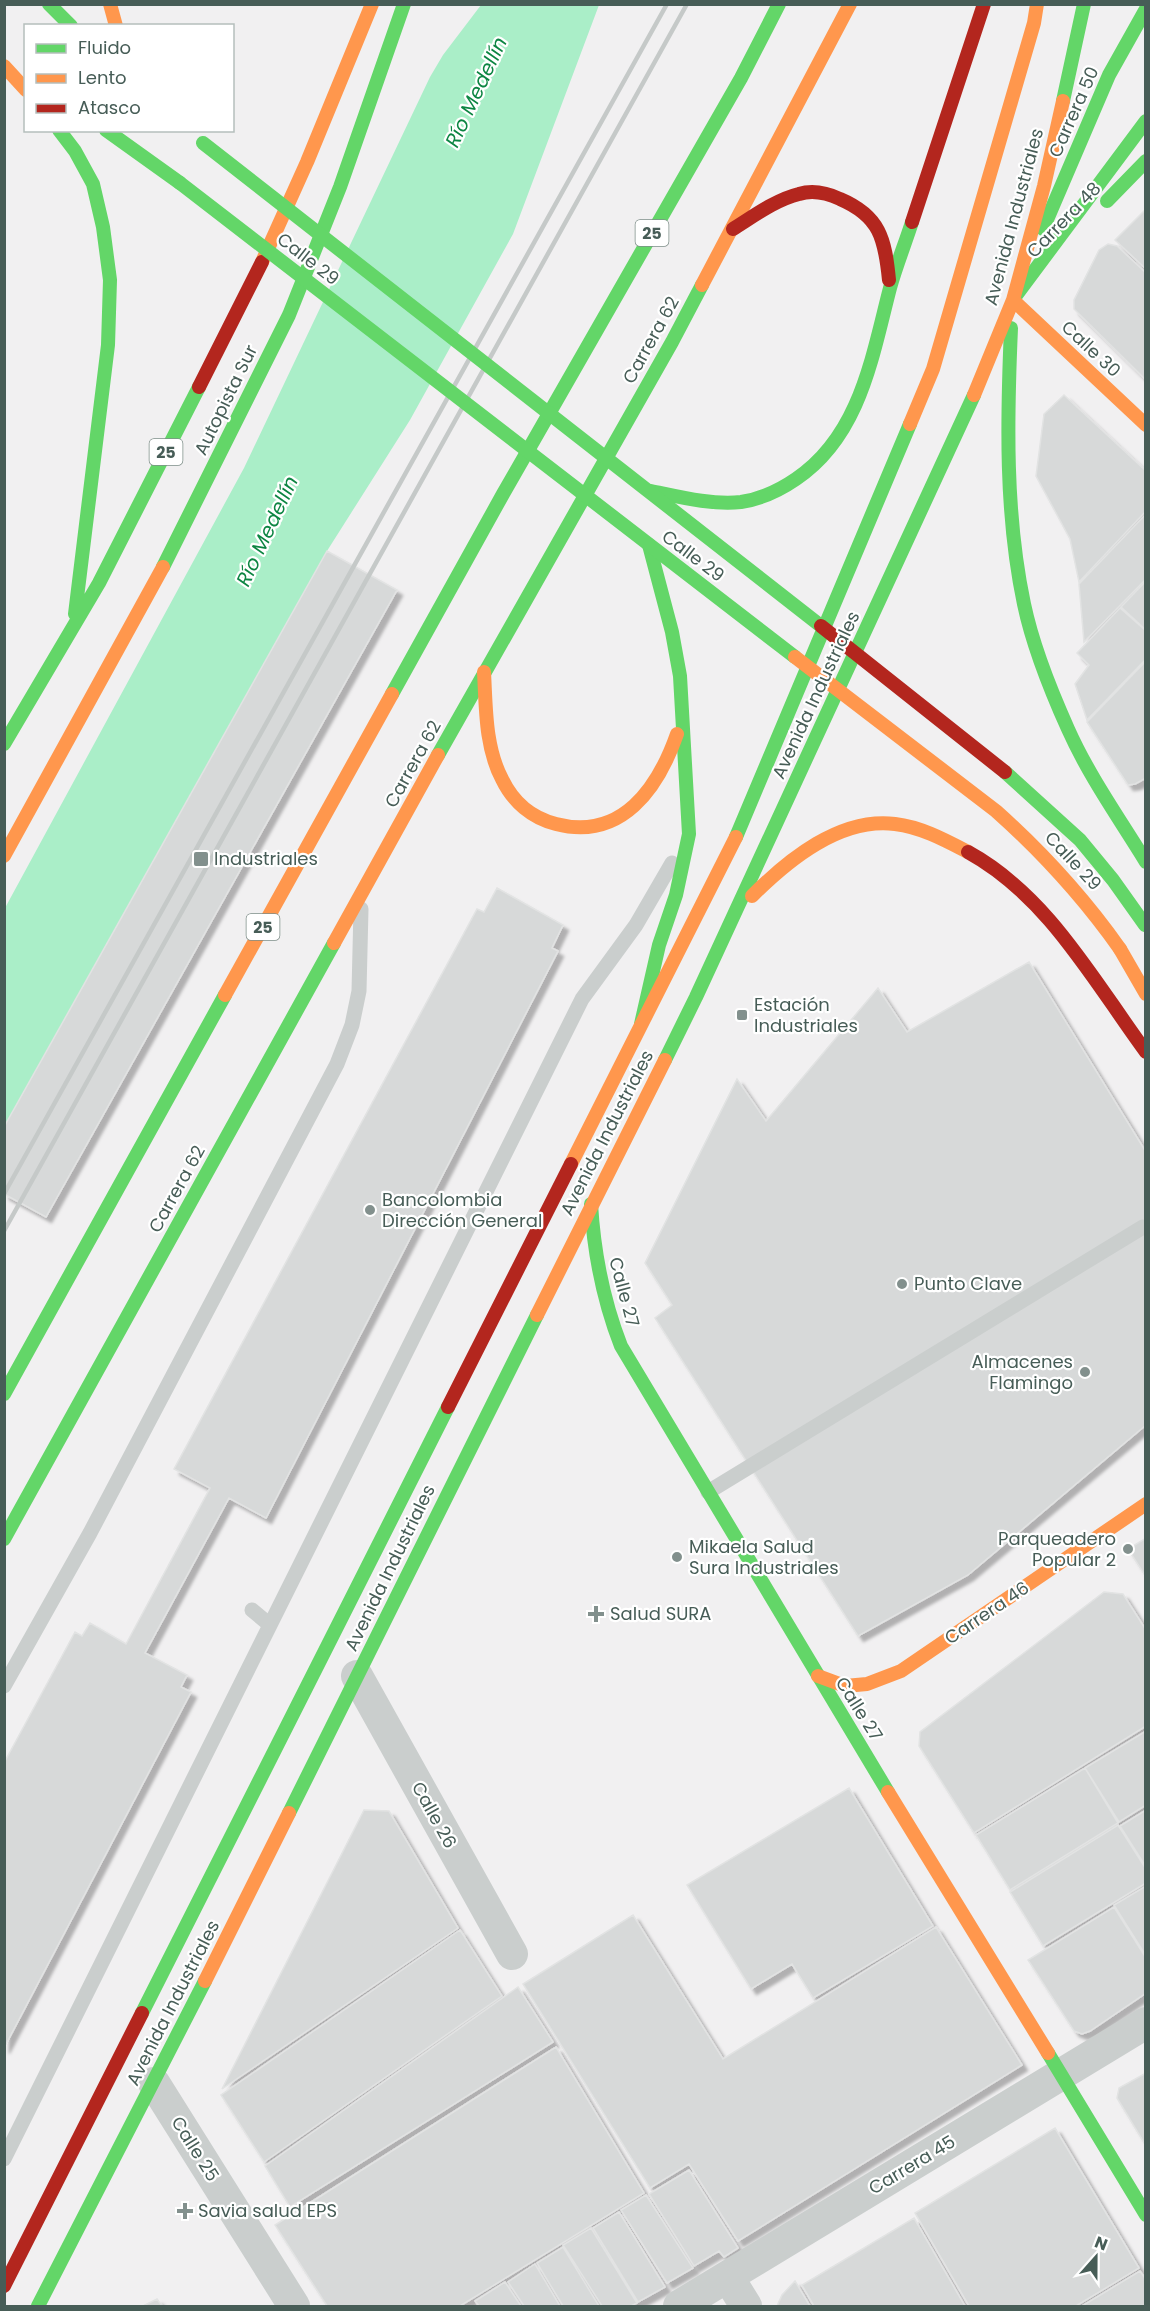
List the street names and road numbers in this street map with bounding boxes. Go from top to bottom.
street label: Carrera 50 [1042,62,1105,161]
street label: Avenida Industriales [978,126,1049,308]
street label: Carrera 48 [1021,176,1106,263]
road number: 25 [636,220,668,246]
street label: Calle 29 [272,226,345,291]
street label: Carrera 62 [616,292,685,388]
street label: Calle 30 [1056,315,1126,383]
street label: Autopista Sur [188,340,263,459]
road number: 25 [150,439,182,465]
street label: Calle 29 [657,524,730,587]
street label: Avenida Industriales [766,607,865,783]
street label: Carrera 62 [378,716,447,812]
street label: Calle 29 [1039,826,1107,896]
road number: 25 [246,914,280,940]
street label: Avenida Industriales [554,1046,659,1220]
street label: Carrera 62 [142,1141,211,1237]
street label: Calle 27 [603,1254,646,1330]
street label: Avenida Industriales [338,1480,441,1655]
street label: Carrera 46 [939,1575,1034,1650]
street label: Calle 27 [830,1672,889,1746]
street label: Calle 26 [406,1777,463,1853]
street label: Avenida Industriales [120,1916,225,2090]
street label: Calle 25 [166,2111,225,2186]
street label: Carrera 45 [864,2129,960,2200]

